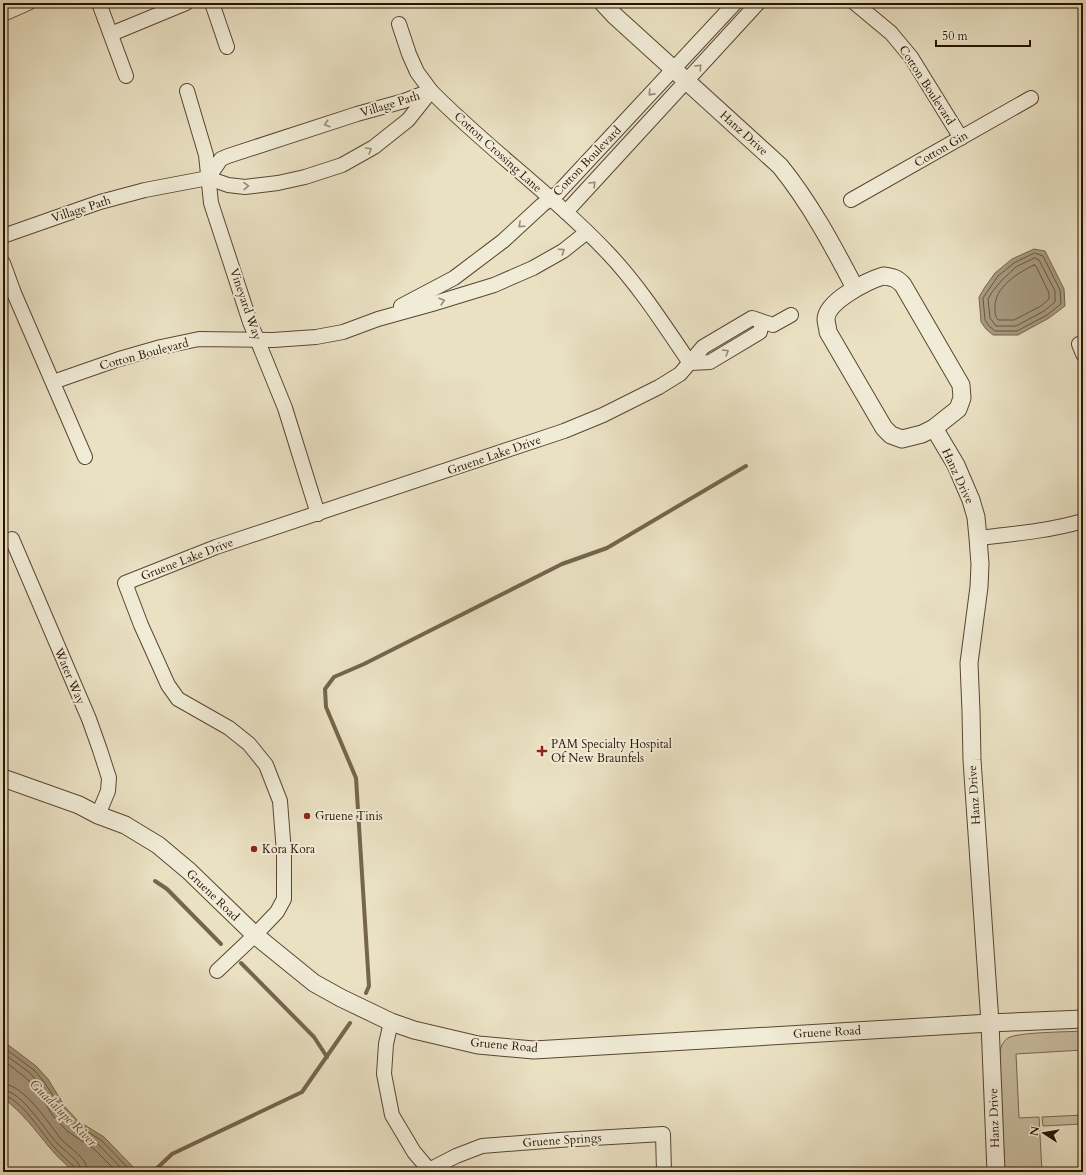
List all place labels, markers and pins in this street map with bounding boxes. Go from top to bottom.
place label: PAM Specialty Hospital Of New Braunfels [551,736,672,766]
marker: PAM Specialty Hospital Of New Braunfels [536,745,548,757]
place label: Gruene Tinis [315,808,383,824]
marker: Gruene Tinis [302,811,312,821]
place label: Kora Kora [262,841,316,857]
marker: Kora Kora [249,844,259,854]

